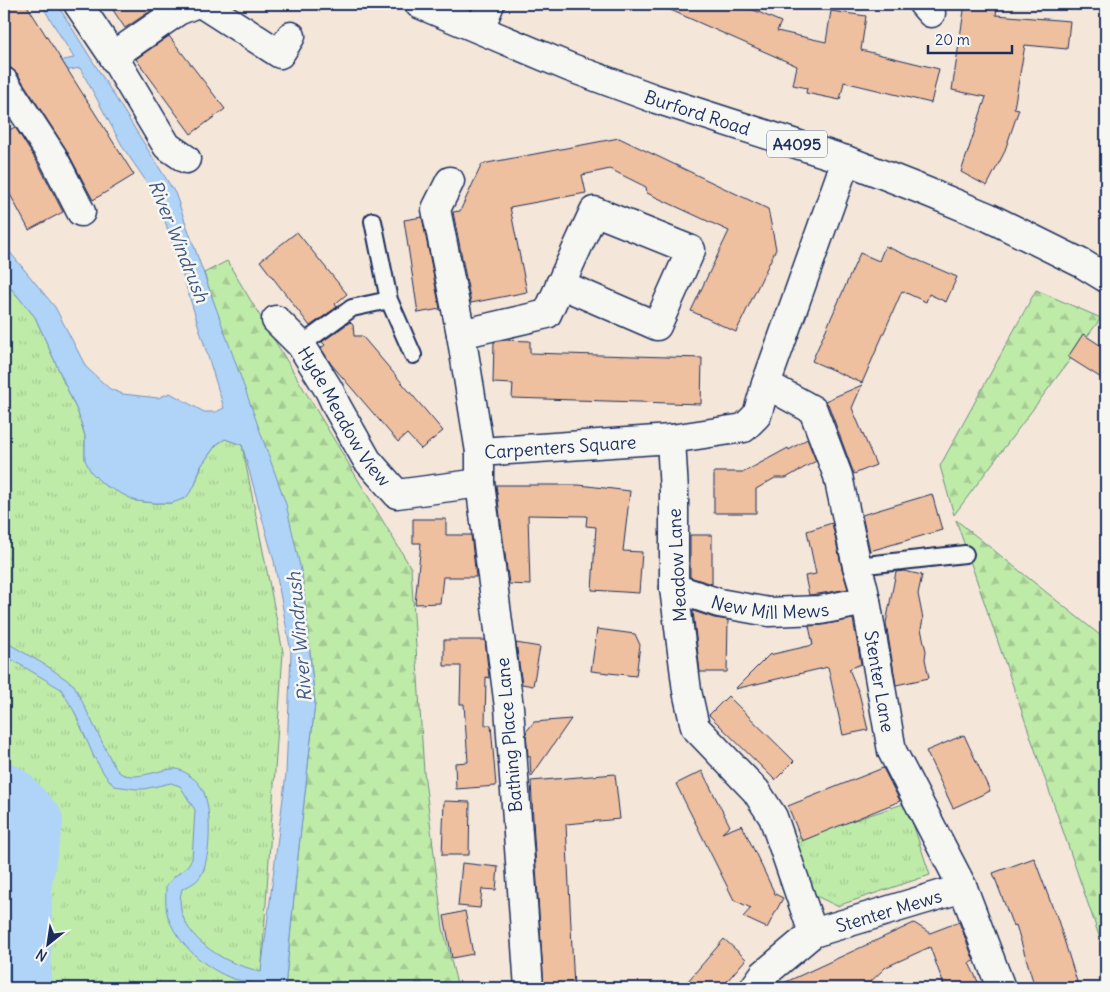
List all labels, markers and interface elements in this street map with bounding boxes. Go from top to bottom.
scale bar [928,22,1011,54]
text: 20 m [935,30,970,49]
street label: Burford Road [641,84,754,140]
road number: A4095 [767,130,827,158]
water label: River Windrush [143,176,215,307]
street label: Hyde Meadow View [293,342,396,491]
street label: Carpenters Square [484,430,637,463]
street label: Meadow Lane [663,508,691,622]
water label: River Windrush [281,570,317,703]
street label: New Mill Mews [708,590,831,623]
street label: Stenter Lane [860,629,900,734]
street label: Bathing Place Lane [491,657,527,813]
street label: Stenter Mews [833,884,944,937]
north arrow [22,920,72,970]
text: N [33,945,50,965]

